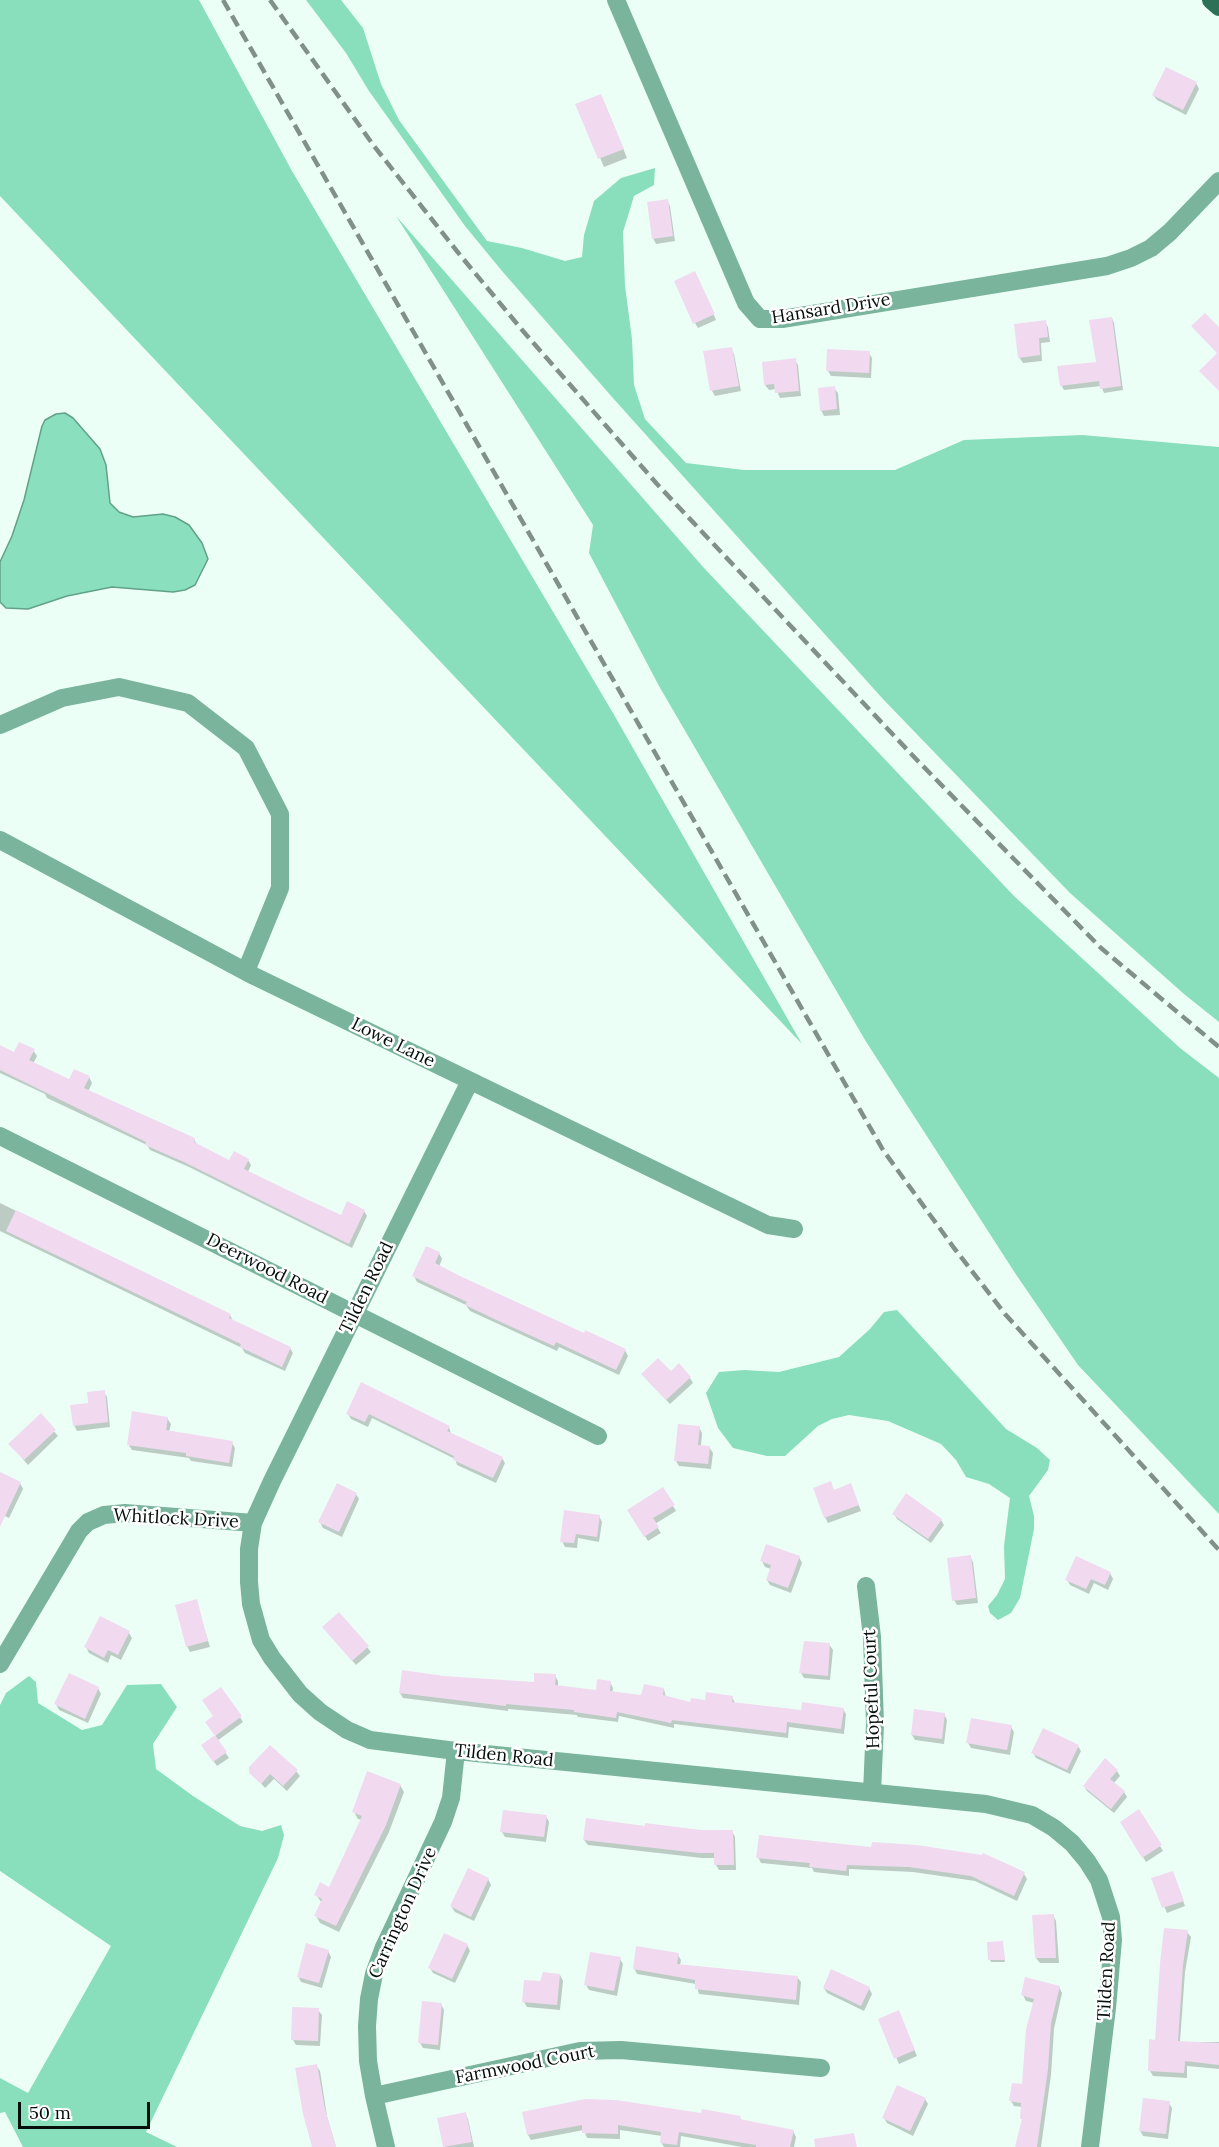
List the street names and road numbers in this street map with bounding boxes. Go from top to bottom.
street label: Hansard Drive [770,289,892,329]
street label: Lowe Lane [348,1014,438,1072]
street label: Deerwood Road [203,1229,331,1309]
street label: Tilden Road [336,1239,398,1337]
street label: Whitlock Drive [113,1505,239,1533]
street label: Hopeful Court [859,1629,885,1749]
street label: Tilden Road [453,1740,555,1772]
street label: Carrington Drive [364,1844,442,1982]
street label: Tilden Road [1094,1921,1120,2021]
street label: Farmwood Court [453,2041,597,2089]

